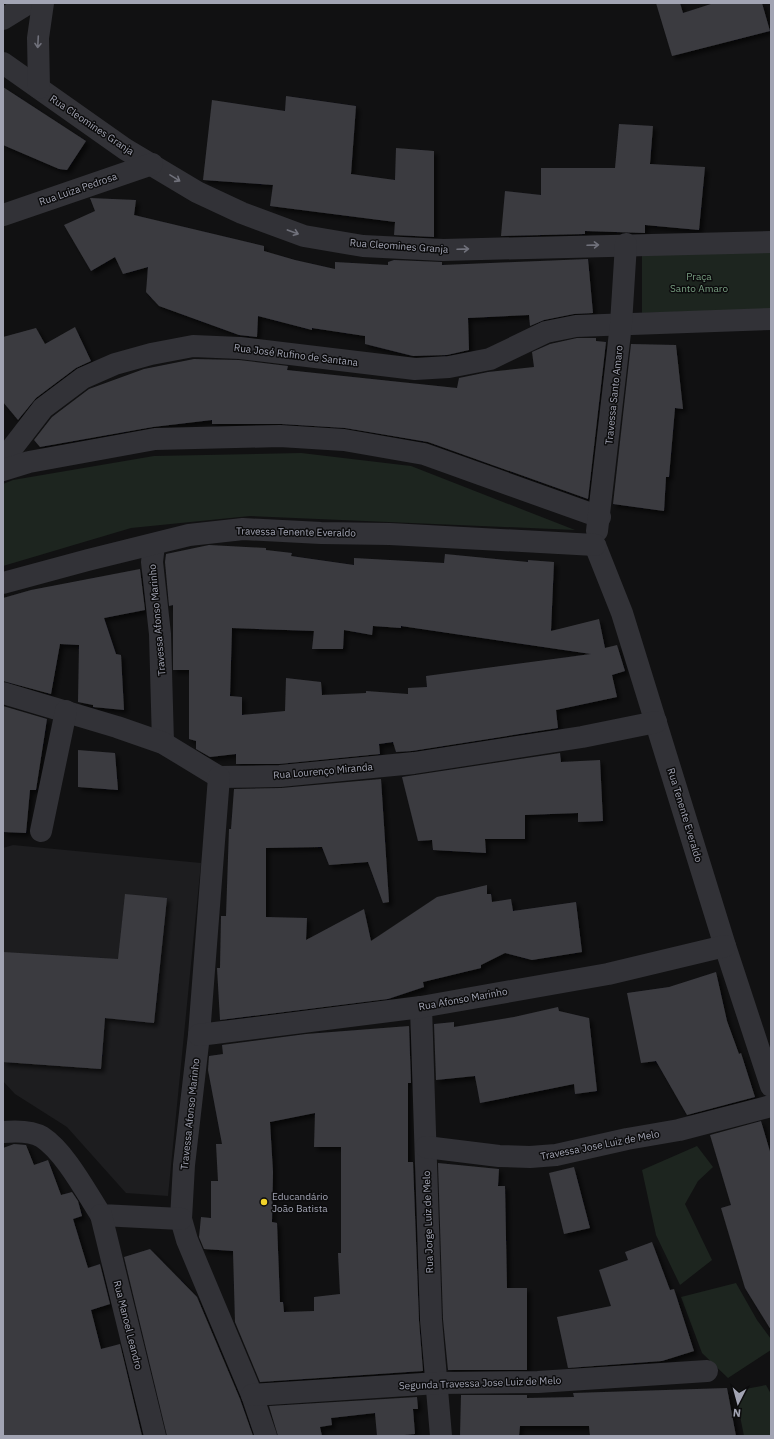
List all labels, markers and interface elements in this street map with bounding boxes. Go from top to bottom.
one-way arrow [35,35,42,48]
street label: Rua Cleomines Granja [47,92,137,158]
street label: Rua Luiza Pedrosa [37,169,119,208]
one-way arrow [169,174,181,182]
one-way arrow [286,228,298,236]
street label: Rua Cleomines Granja [349,236,449,256]
one-way arrow [586,241,599,249]
one-way arrow [456,245,469,253]
park label: Praça Santo Amaro [670,270,728,295]
street label: Rua José Rufino de Santana [233,341,359,369]
street label: Travessa Santo Amaro [602,344,626,445]
street label: Travessa Tenente Everaldo [236,524,356,540]
street label: Travessa Afonso Marinho [146,563,168,676]
street label: Rua Lourenço Miranda [273,760,374,782]
street label: Rua Tenente Everaldo [664,766,706,864]
street label: Rua Afonso Marinho [418,985,509,1013]
street label: Travessa Afonso Marinho [178,1057,202,1170]
street label: Travessa Jose Luiz de Melo [539,1127,661,1163]
street label: Rua Jorge Luiz de Melo [420,1170,436,1274]
place label: Educandário João Batista [272,1190,329,1215]
marker: Educandário João Batista [259,1197,269,1207]
street label: Rua Manoel Leandro [111,1279,145,1371]
street label: Segunda Travessa Jose Luiz de Melo [399,1374,562,1392]
north arrow [718,1383,758,1423]
text: N [732,1406,742,1420]

